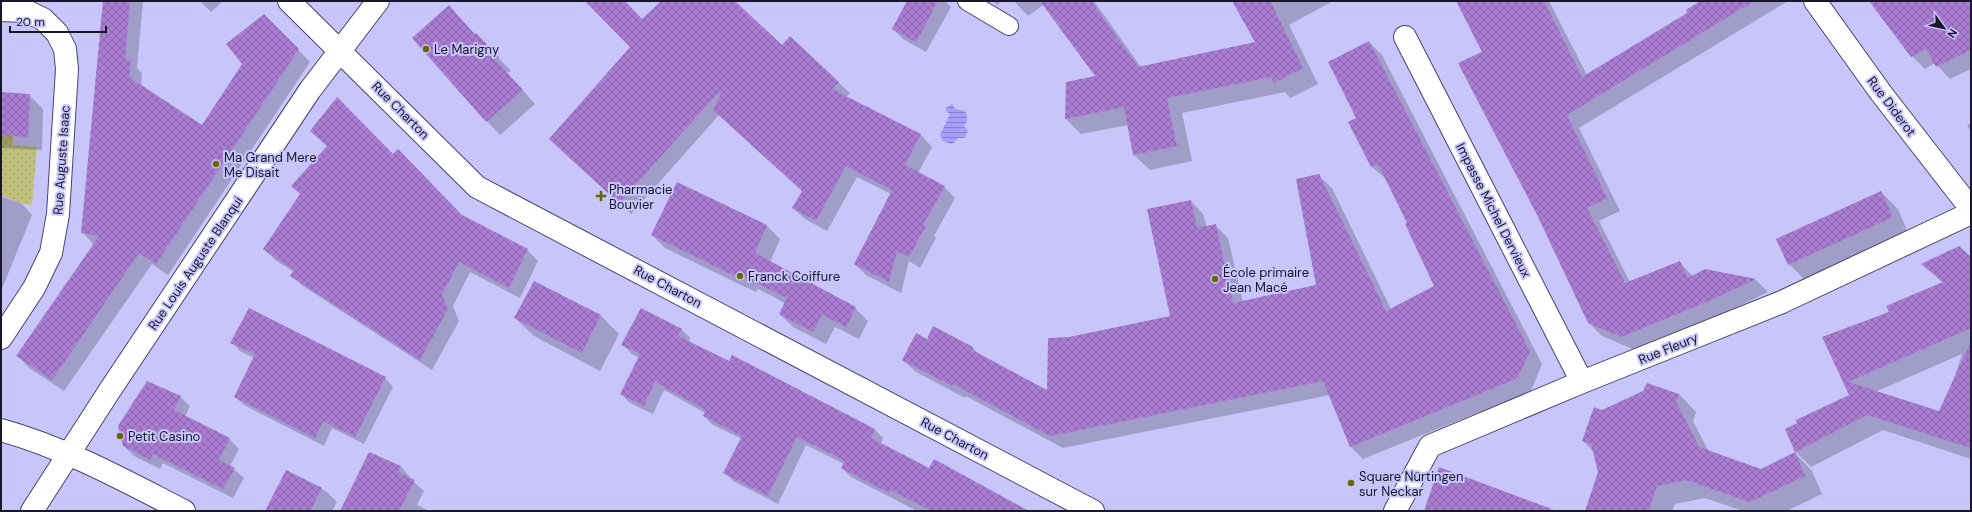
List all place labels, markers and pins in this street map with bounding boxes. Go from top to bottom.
place label: Le Marigny [434,41,499,58]
marker: Le Marigny [421,44,431,54]
place label: Ma Grand Mere Me Disait [224,149,317,181]
marker: Ma Grand Mere Me Disait [211,159,221,169]
place label: Pharmacie Bouvier [609,181,673,213]
marker: Pharmacie Bouvier [596,191,606,201]
place label: École primaire Jean Macé [1223,263,1309,296]
place label: Franck Coiffure [748,268,840,285]
marker: Franck Coiffure [735,271,745,281]
marker: École primaire Jean Macé [1210,274,1220,284]
place label: Petit Casino [128,428,201,445]
marker: Petit Casino [115,431,125,441]
place label: Square Nürtingen sur Neckar [1359,468,1463,500]
marker: Square Nürtingen sur Neckar [1346,478,1356,488]

